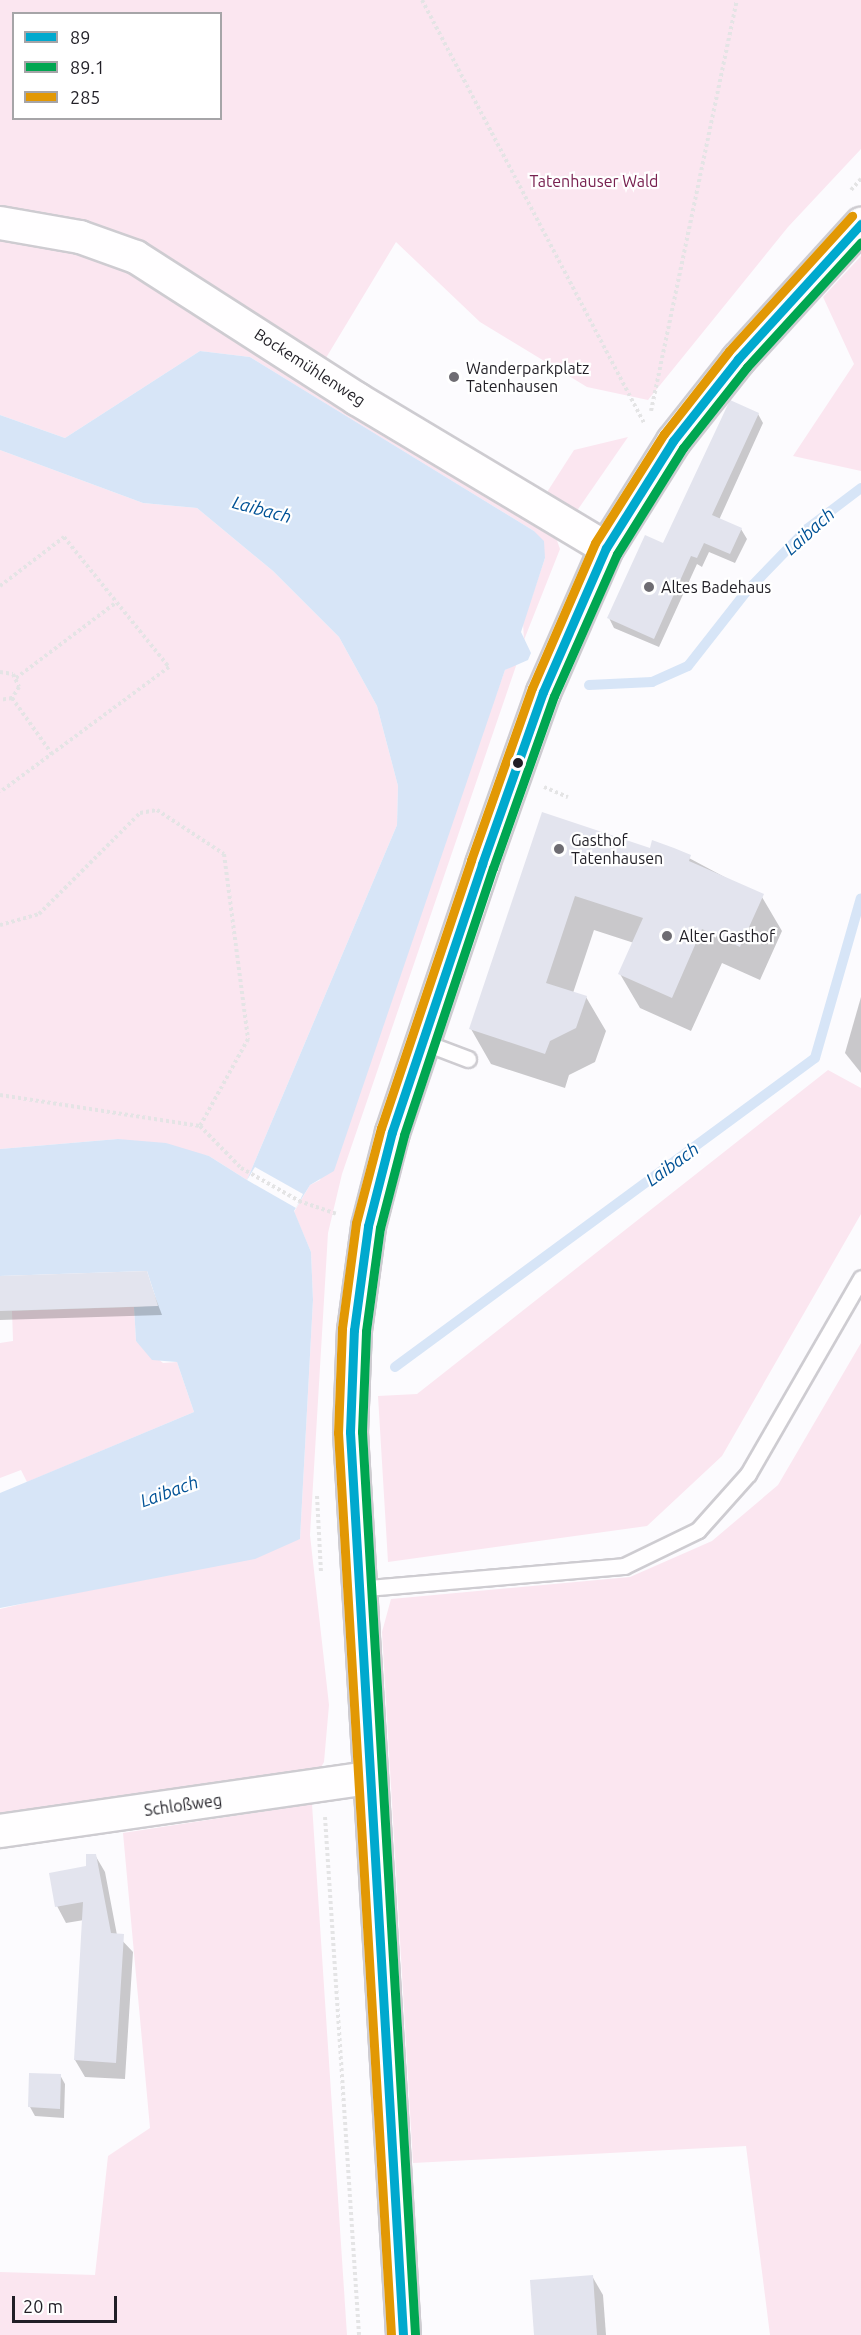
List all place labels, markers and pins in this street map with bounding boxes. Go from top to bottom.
place label: Wanderparkplatz Tatenhausen [466,358,589,396]
marker: Wanderparkplatz Tatenhausen [447,370,461,384]
place label: Altes Badehaus [661,577,771,597]
marker: Altes Badehaus [642,580,656,594]
unlabelled marker [512,757,524,769]
place label: Gasthof Tatenhausen [571,830,663,868]
marker: Gasthof Tatenhausen [552,842,566,856]
place label: Alter Gasthof [679,926,775,946]
marker: Alter Gasthof [660,929,674,943]

